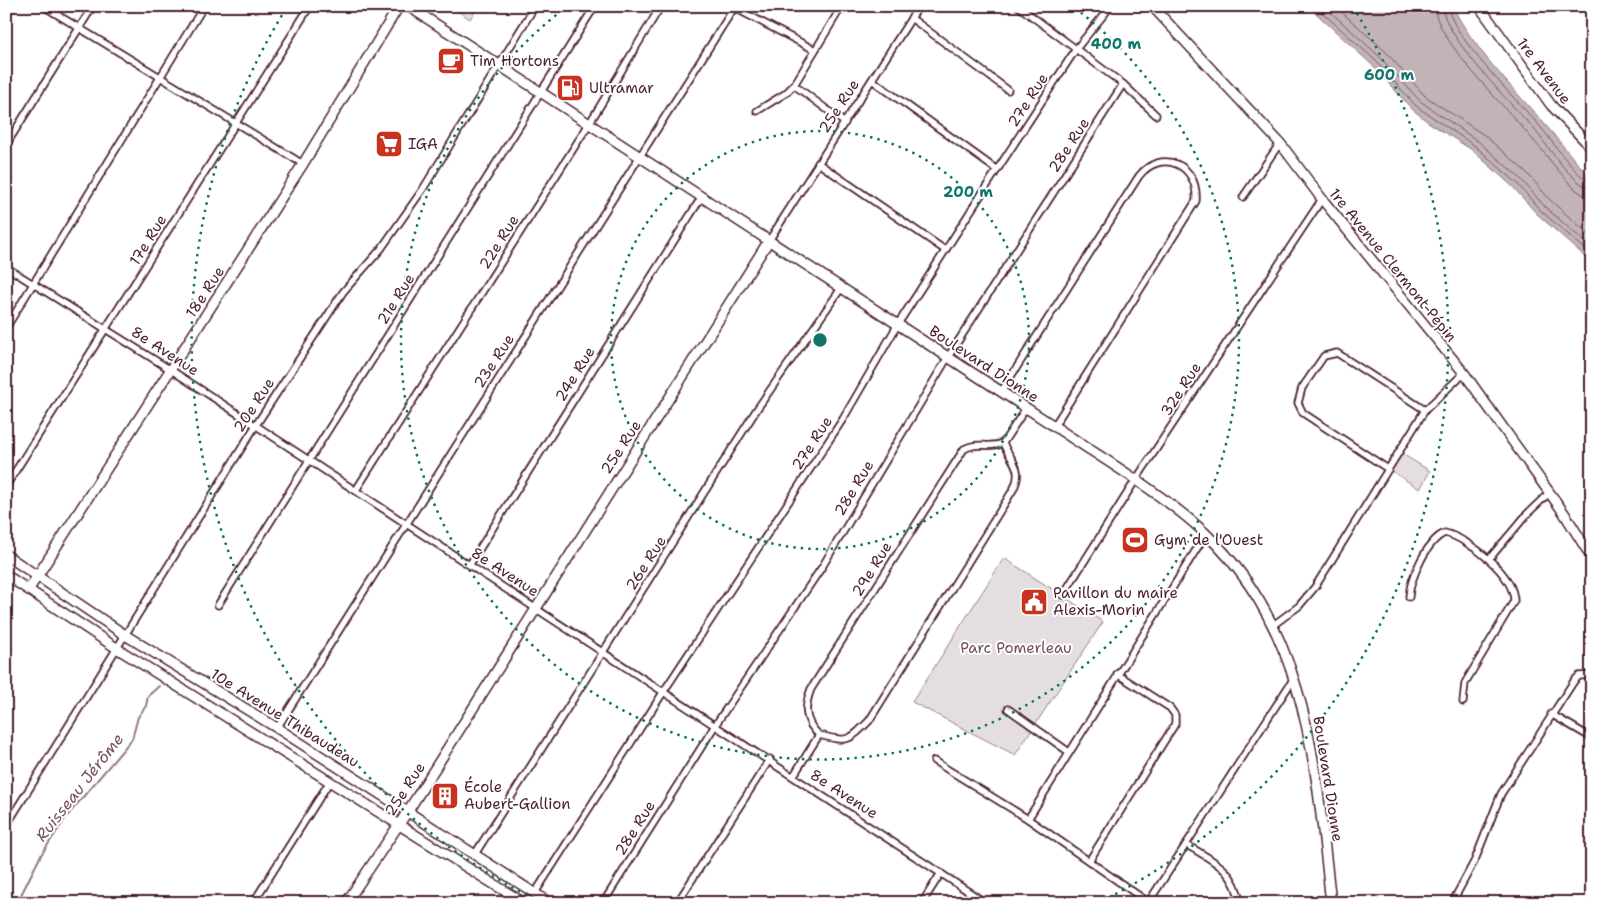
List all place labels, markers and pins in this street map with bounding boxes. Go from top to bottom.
cafe icon: Tim Hortons [436,46,466,76]
place label: Tim Hortons [470,51,559,71]
fuel station icon: Ultramar [555,73,585,103]
place label: Ultramar [589,78,654,98]
supermarket icon: IGA [374,129,404,159]
place label: IGA [408,134,438,154]
centre of rings [811,331,829,349]
sports icon: Gym de l'Ouest [1120,525,1150,555]
place label: Gym de l'Ouest [1154,530,1263,550]
place label: Pavillon du maire Alexis-Morin [1053,583,1178,620]
public building icon: Pavillon du maire Alexis-Morin [1019,587,1049,617]
place label: École Aubert-Gallion [464,776,570,814]
building icon: École Aubert-Gallion [430,781,460,811]

